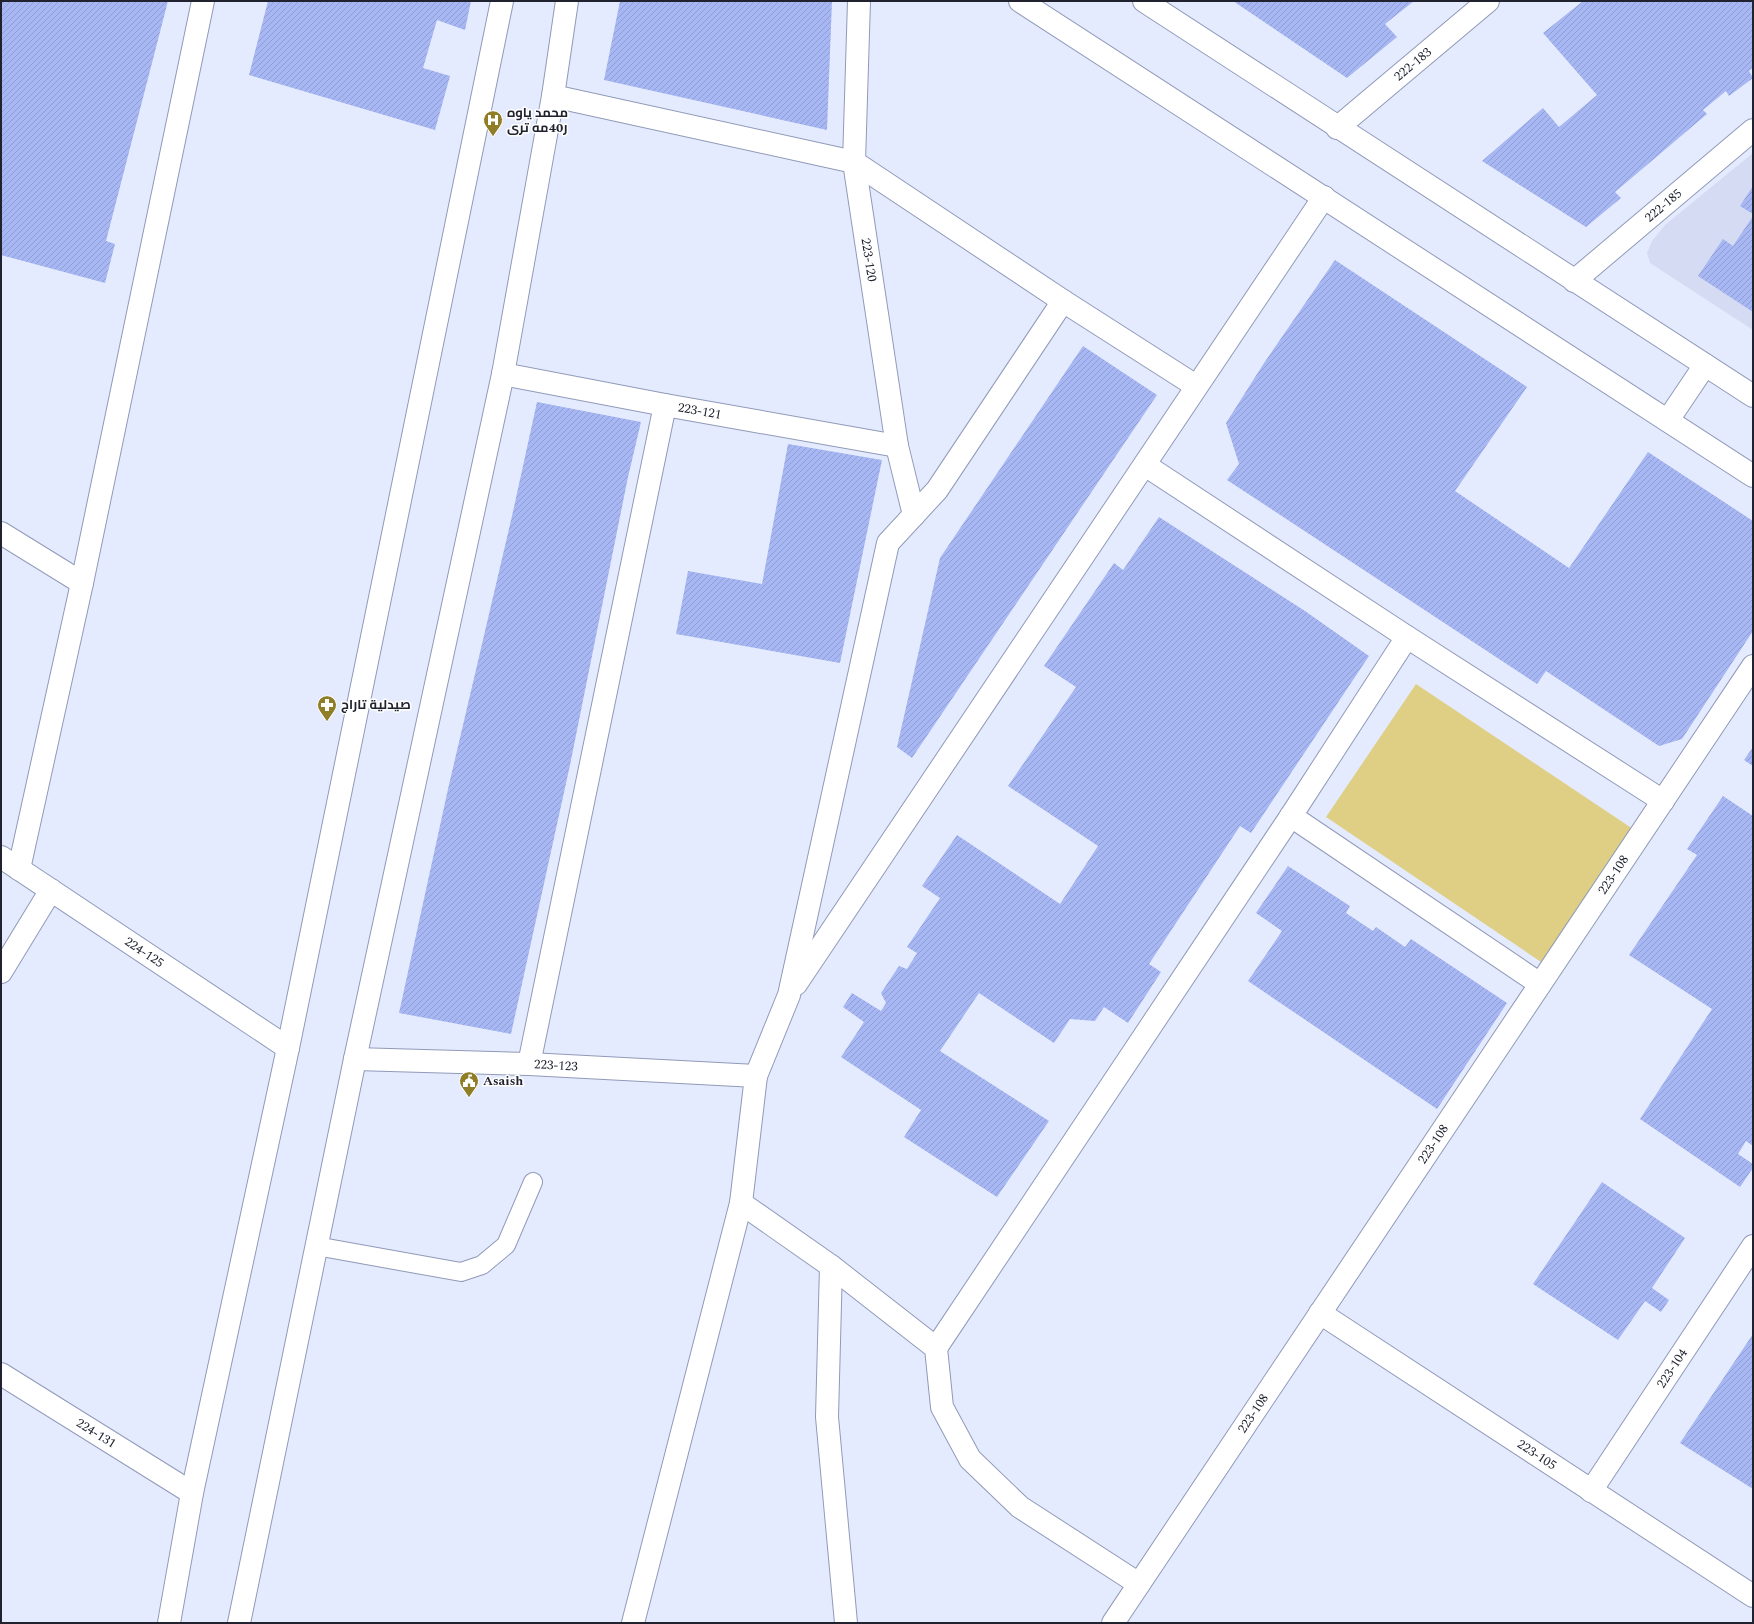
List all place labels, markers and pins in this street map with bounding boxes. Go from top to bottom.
place label: محمد ياوه ر40مه ترى [507,103,568,138]
hospital icon: محمد ياوه ر40مه ترى [482,109,504,137]
pharmacy icon: صيدلية تاراج [316,694,338,722]
place label: صيدلية تاراج [341,695,411,715]
public building icon: Asaish [458,1070,480,1098]
place label: Asaish [483,1071,523,1091]

